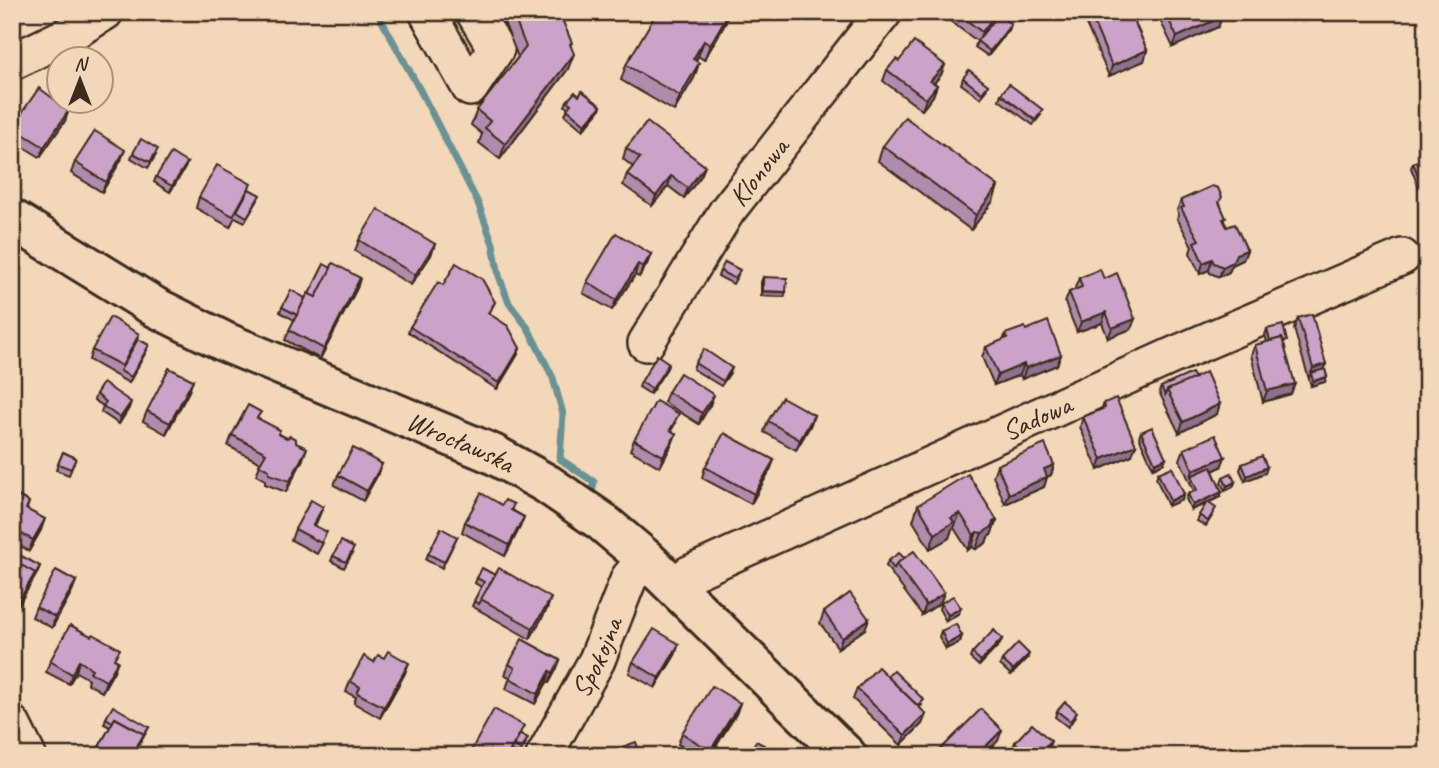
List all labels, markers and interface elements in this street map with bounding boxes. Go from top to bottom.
north arrow [46,46,116,116]
text: N [74,52,89,76]
street label: Klonowa [721,129,798,213]
street label: Sadowa [996,386,1079,448]
street label: Wrocławska [402,403,522,481]
street label: Spokojna [563,610,631,703]

